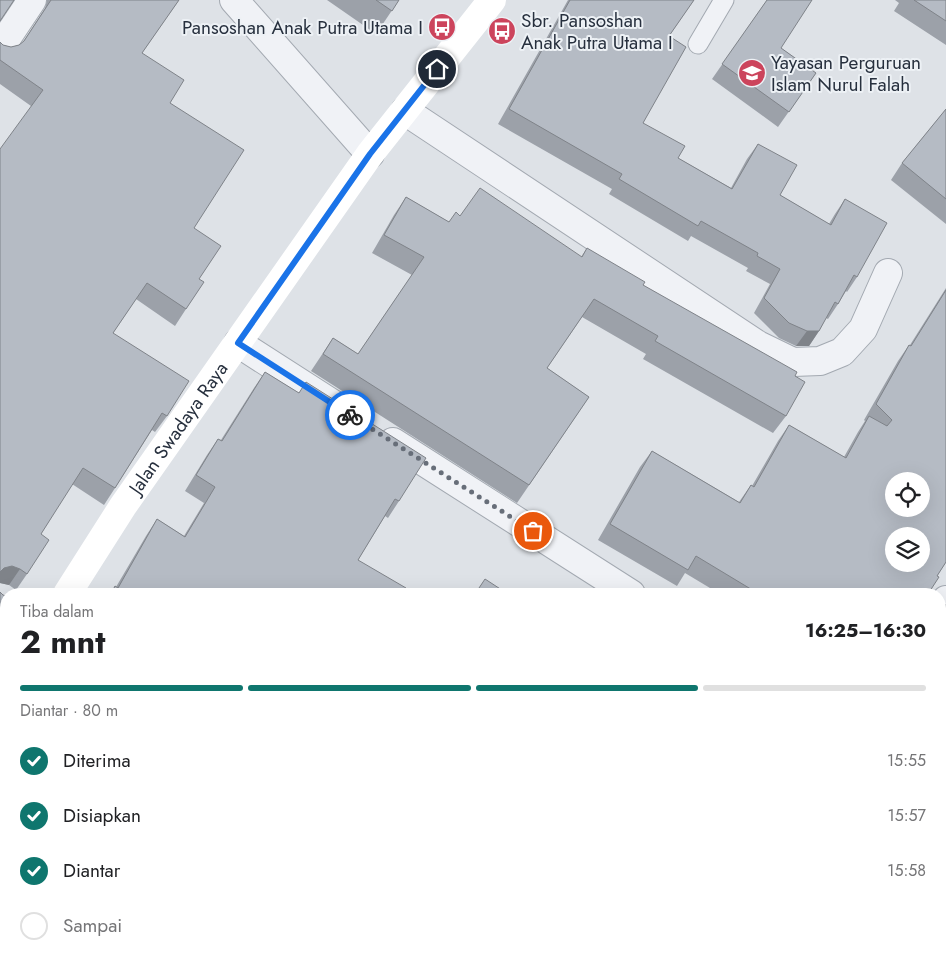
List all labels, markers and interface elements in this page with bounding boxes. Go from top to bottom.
place label: Sbr. Pansoshan Anak Putra Utama I [521,7,673,56]
bus stop icon: Pansoshan Anak Putra Utama I [427,12,457,42]
place label: Pansoshan Anak Putra Utama I [182,14,423,41]
bus stop icon: Sbr. Pansoshan Anak Putra Utama I [487,16,517,46]
pin [416,48,458,90]
place label: Yayasan Perguruan Islam Nurul Falah [771,49,921,98]
icon: home [423,55,451,83]
school or university icon: Yayasan Perguruan Islam Nurul Falah [737,58,767,88]
street label: Jalan Swadaya Raya [120,356,234,502]
courier [325,390,375,440]
icon: bike [336,401,364,429]
map controls [885,472,930,572]
button: locate [885,472,930,517]
pin [512,510,554,552]
icon: bag [519,517,547,545]
button: layers [885,527,930,572]
text: Tiba dalam [20,600,94,623]
text: 16:25–16:30 [805,617,926,644]
text: 2 mnt [20,619,105,665]
text: Diantar · 80 m [20,699,118,722]
icon: check [20,747,48,775]
text: Diterima [63,747,131,774]
text: 15:55 [887,749,926,772]
icon: check [20,802,48,830]
text: Disiapkan [63,802,141,829]
text: 15:57 [888,804,926,827]
icon: check [20,857,48,885]
text: Diantar [63,857,120,884]
text: 15:58 [887,859,926,882]
text: Sampai [63,912,122,939]

